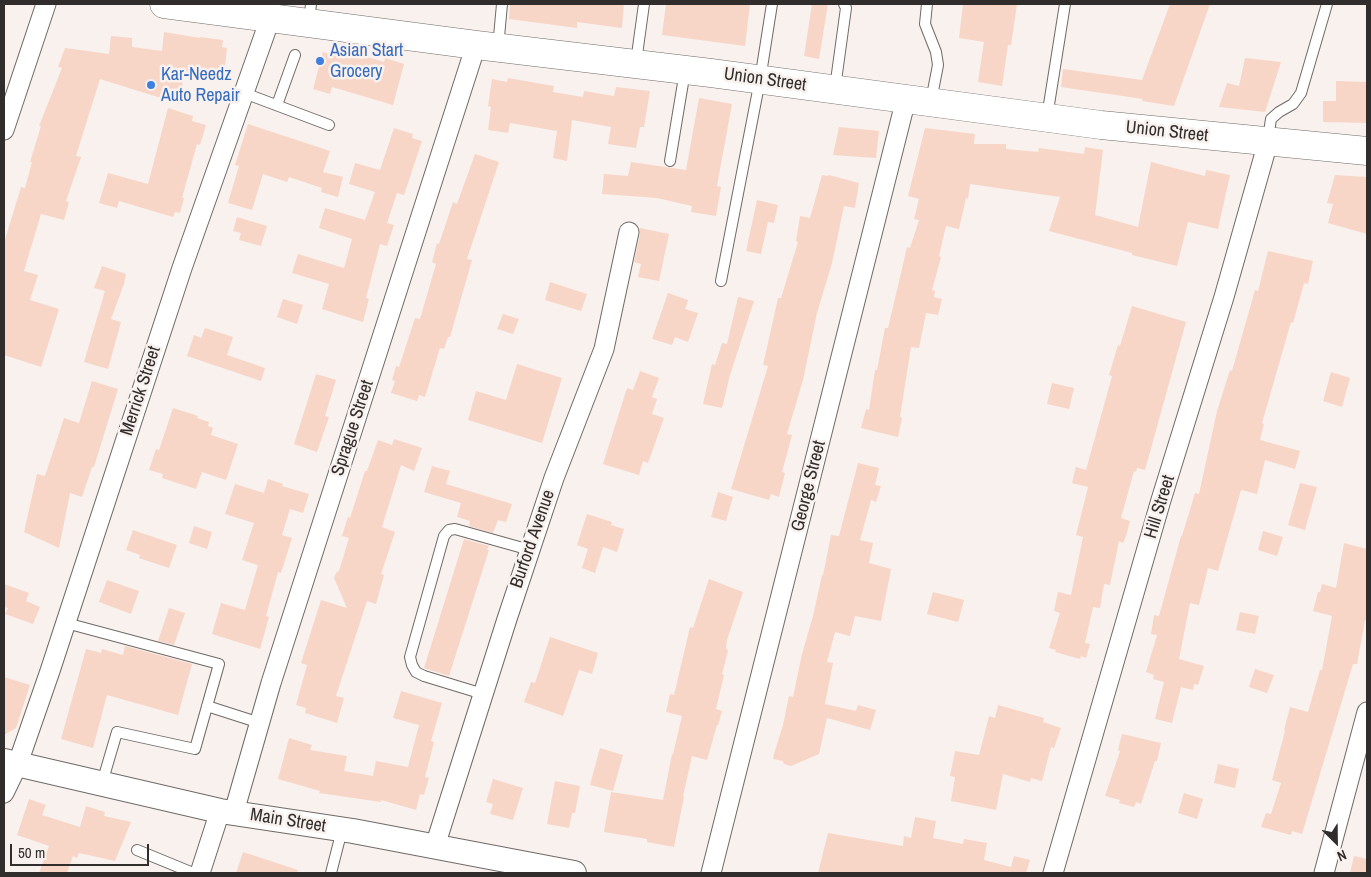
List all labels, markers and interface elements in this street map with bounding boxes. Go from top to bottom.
place label: Asian Start Grocery [330,40,403,82]
marker: Asian Start Grocery [314,55,326,67]
place label: Kar-Needz Auto Repair [161,64,240,106]
street label: Union Street [722,64,808,96]
marker: Kar-Needz Auto Repair [145,79,157,91]
street label: Union Street [1125,117,1209,147]
street label: Merrick Street [116,344,166,438]
street label: Sprague Street [327,377,379,479]
street label: George Street [787,438,831,534]
street label: Hill Street [1140,473,1180,541]
street label: Burford Avenue [506,487,560,591]
street label: Main Street [249,804,327,838]
north arrow [1311,817,1361,867]
scale bar [12,834,151,866]
text: 50 m [18,842,45,863]
text: N [1335,846,1349,866]

